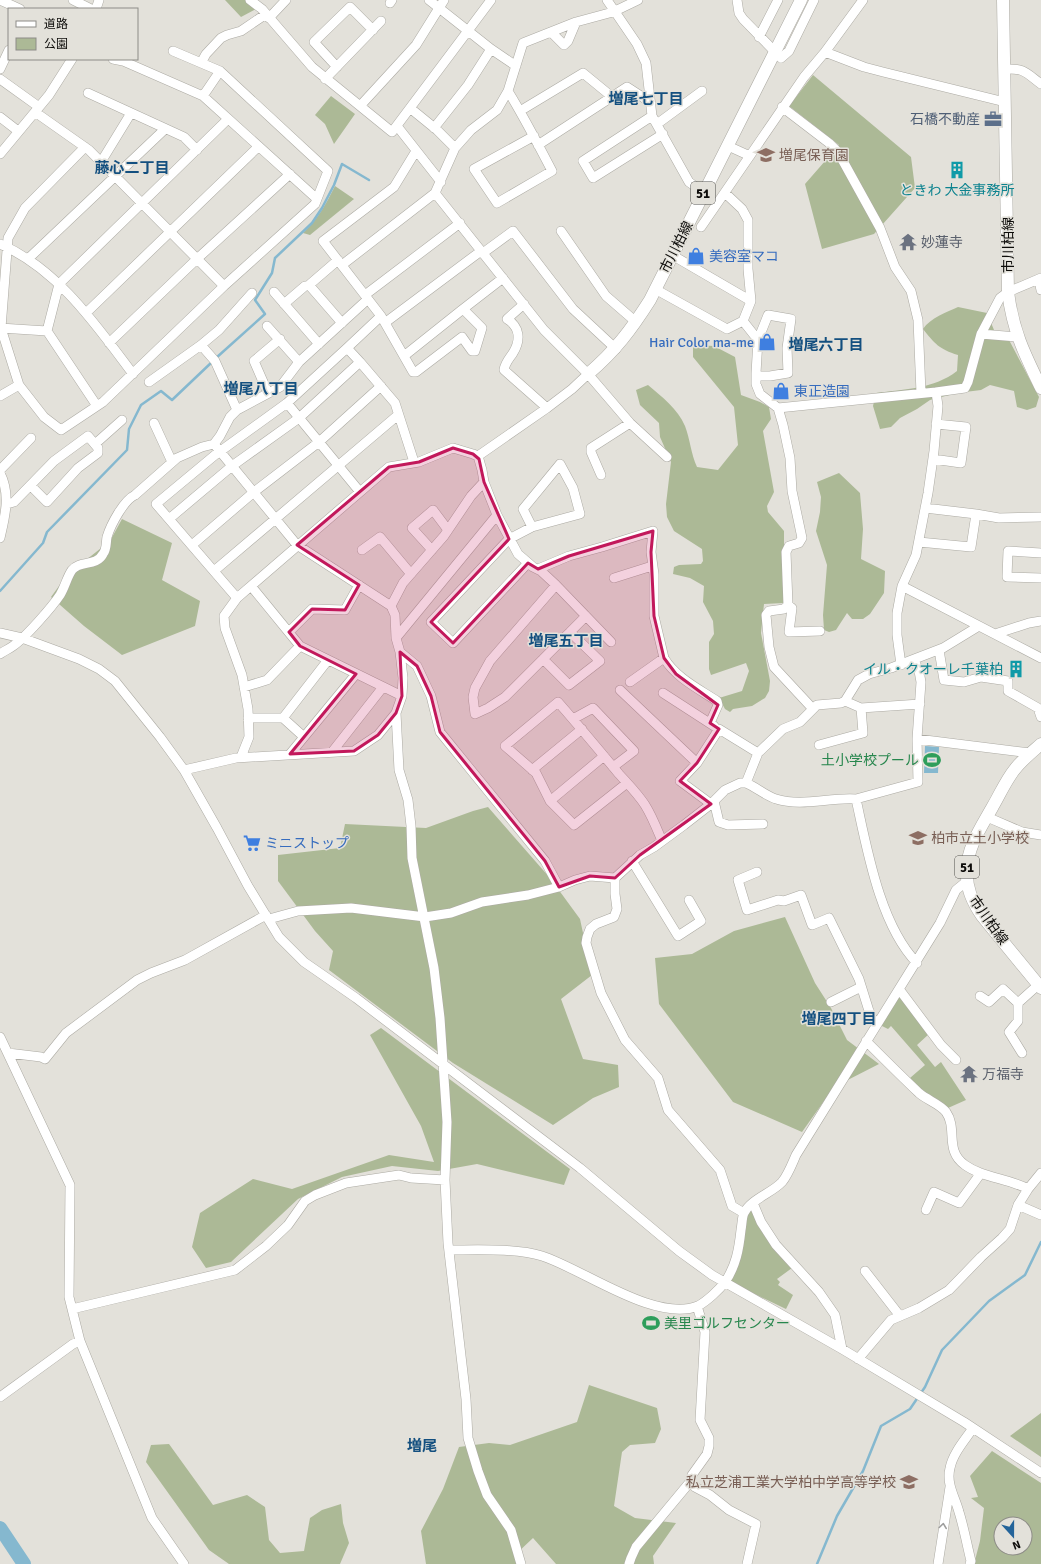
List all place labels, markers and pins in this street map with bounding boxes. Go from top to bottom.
office icon: 石橋不動産 [983,109,1003,129]
place label: 石橋不動産 [910,111,980,128]
school or university icon: 増尾保育園 [756,145,776,165]
place label: 増尾保育園 [779,147,849,164]
building icon: ときわ 大金事務所 [947,160,967,180]
place label: ときわ 大金事務所 [899,182,1015,199]
temple icon: 妙蓮寺 [898,232,918,252]
place label: 妙蓮寺 [921,234,963,251]
shop icon: 美容室マコ [686,246,706,266]
place label: 美容室マコ [709,248,779,265]
shop icon: Hair Color ma-me [757,332,777,352]
place label: Hair Color ma-me [649,334,754,351]
shop icon: 東正造園 [771,381,791,401]
place label: 東正造園 [794,383,850,400]
building icon: イル・クオーレ千葉柏 [1006,659,1026,679]
place label: イル・クオーレ千葉柏 [863,661,1003,678]
sports icon: 土小学校プール [922,750,942,770]
place label: 土小学校プール [821,752,919,769]
school or university icon: 柏市立土小学校 [908,828,928,848]
place label: 柏市立土小学校 [931,830,1029,847]
supermarket icon: ミニストップ [242,833,262,853]
place label: ミニストップ [265,835,349,852]
temple icon: 万福寺 [959,1064,979,1084]
place label: 万福寺 [982,1066,1024,1083]
sports icon: 美里ゴルフセンター [641,1313,661,1333]
place label: 美里ゴルフセンター [664,1315,790,1332]
school or university icon: 私立芝浦工業大学柏中学高等学校 [899,1472,919,1492]
place label: 私立芝浦工業大学柏中学高等学校 [686,1474,896,1491]

